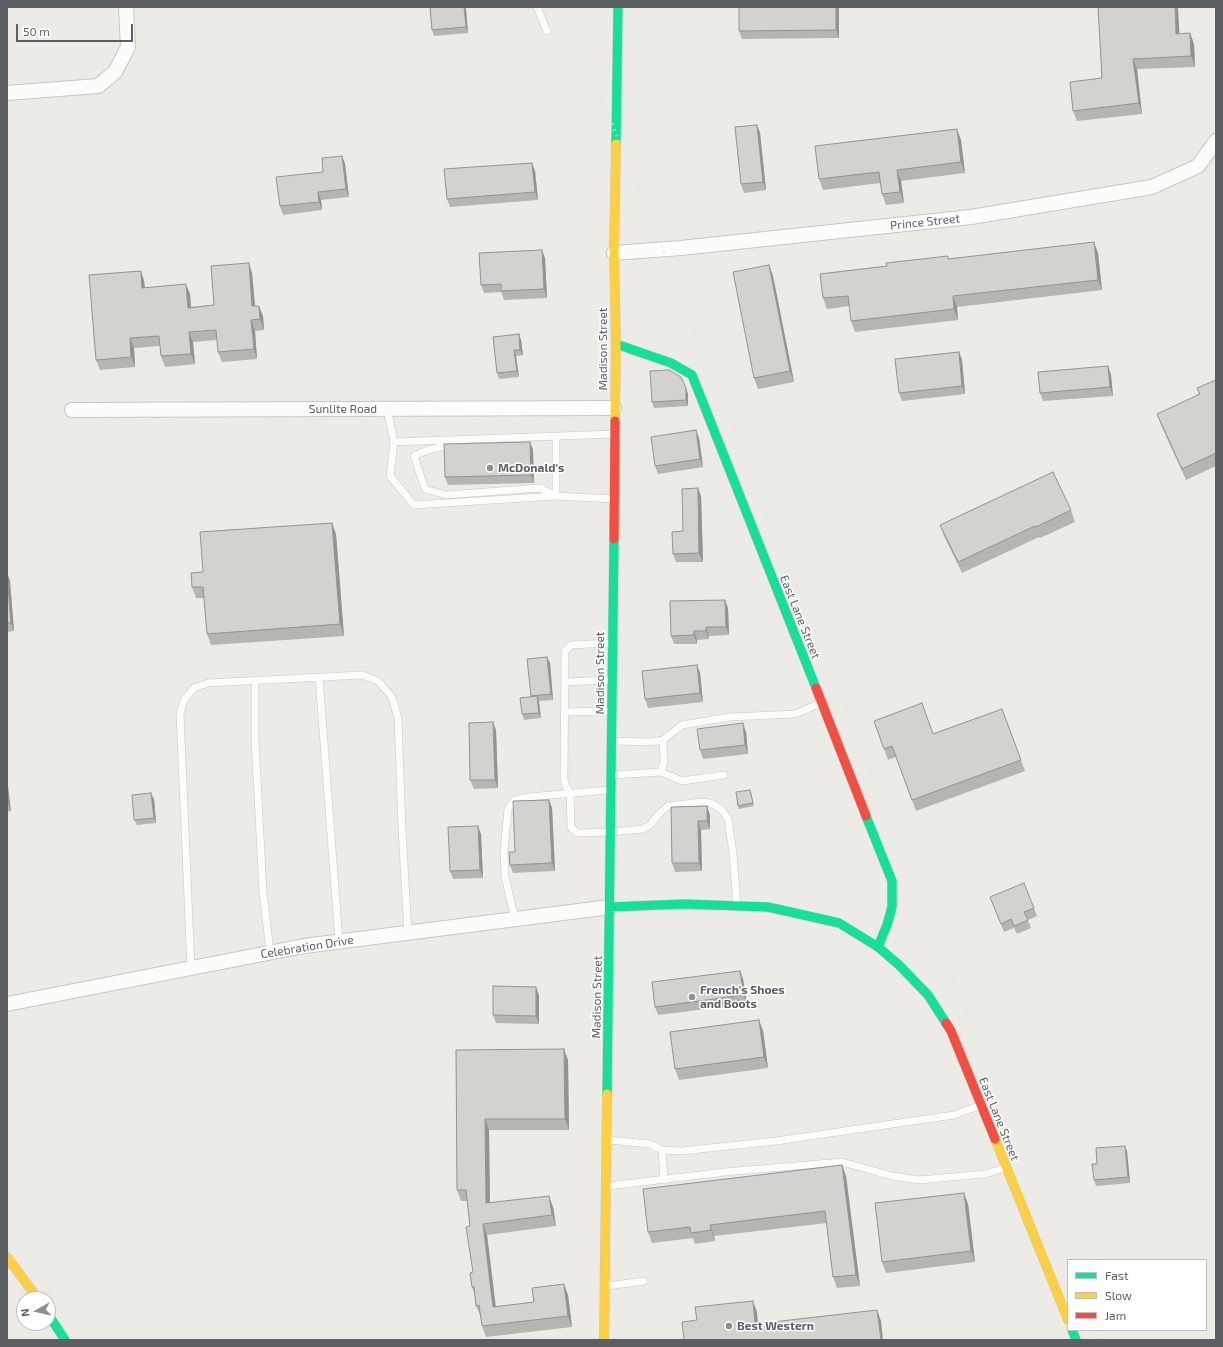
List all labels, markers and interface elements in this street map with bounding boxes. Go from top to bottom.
scale bar [18,16,135,42]
text: 50 m [23,24,50,38]
street label: Prince Street [889,211,961,233]
street label: Madison Street [596,308,610,390]
street label: Sunlite Road [309,402,377,416]
place label: McDonald's [498,461,564,475]
marker: McDonald's [485,463,495,473]
street label: East Lane Street [777,573,823,661]
street label: Madison Street [593,632,607,714]
street label: Celebration Drive [259,933,355,961]
street label: Madison Street [589,955,605,1039]
place label: French's Shoes and Boots [700,983,785,1011]
marker: French's Shoes and Boots [687,992,697,1002]
street label: East Lane Street [976,1075,1022,1163]
legend [1067,1259,1207,1331]
text: Fast [1105,1268,1128,1282]
text: Slow [1105,1288,1132,1302]
north arrow [16,1291,56,1331]
text: N [18,1308,32,1317]
text: Jam [1105,1308,1126,1322]
place label: Best Western [737,1319,814,1333]
marker: Best Western [724,1321,734,1331]

